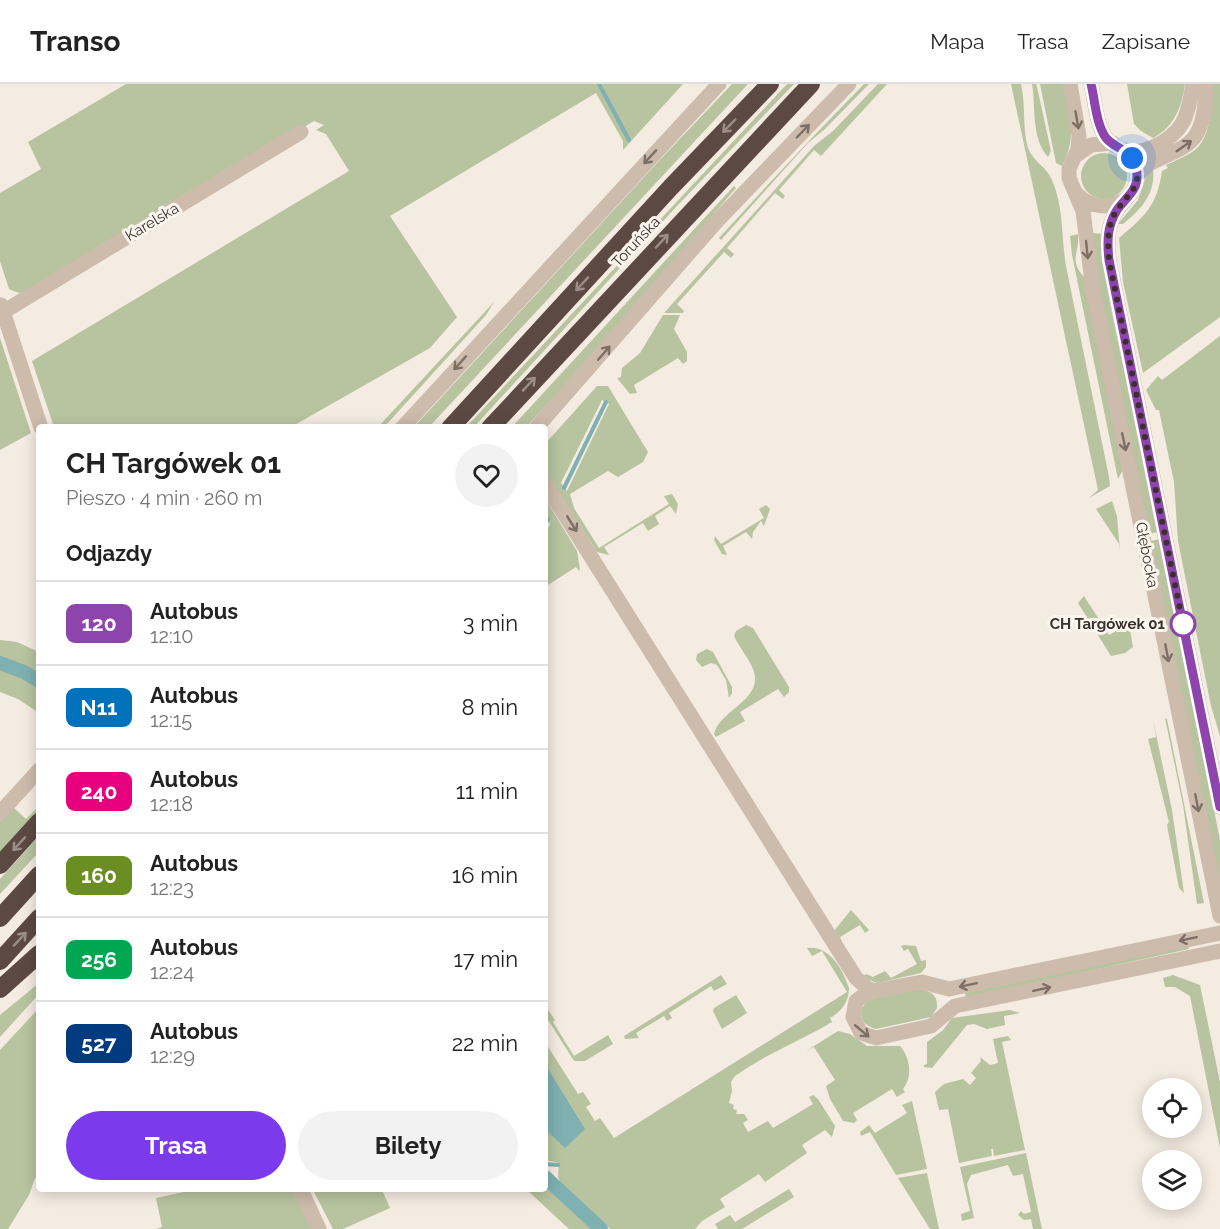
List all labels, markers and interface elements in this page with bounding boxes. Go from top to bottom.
text: Transo [30,25,120,58]
text: Mapa [930,29,984,54]
text: Trasa [1017,29,1069,54]
text: Zapisane [1102,29,1190,54]
one-way arrow [1072,110,1083,130]
one-way arrow [722,119,737,134]
one-way arrow [796,123,810,138]
one-way arrow [1175,140,1191,152]
your location [1117,143,1147,173]
one-way arrow [643,150,657,165]
street label: Karelska [122,199,182,245]
street label: Toruńska [608,213,664,271]
one-way arrow [655,234,669,249]
one-way arrow [1082,240,1093,260]
one-way arrow [575,276,589,291]
one-way arrow [597,346,611,361]
one-way arrow [453,356,467,371]
one-way arrow [522,377,537,392]
one-way arrow [1119,432,1130,451]
button: heart [455,444,518,507]
text: CH Targówek 01 [66,447,281,480]
text: Pieszo · 4 min · 260 m [66,486,262,510]
one-way arrow [566,515,579,532]
street label: Głębocka [1132,521,1162,589]
text: Odjazdy [66,540,152,566]
text: Autobus [150,598,238,624]
text: 3 min [463,610,518,636]
text: 120 [81,611,117,636]
marker: CH Targówek 01 [1170,611,1196,637]
place label: CH Targówek 01 [1050,615,1166,633]
text: 12:10 [150,624,194,648]
one-way arrow [1162,643,1173,663]
text: Autobus [150,682,238,708]
text: 8 min [462,694,518,720]
text: N11 [81,695,117,720]
text: 12:15 [150,708,192,732]
text: Autobus [150,766,238,792]
text: 11 min [456,778,518,804]
text: 240 [81,779,117,804]
text: 12:18 [150,792,193,816]
one-way arrow [1192,793,1203,813]
one-way arrow [12,836,27,851]
text: Autobus [150,850,238,876]
text: 16 min [452,862,518,888]
text: 160 [81,863,117,888]
text: 12:23 [150,876,194,900]
one-way arrow [12,932,27,947]
text: Autobus [150,934,238,960]
one-way arrow [1178,934,1198,945]
text: 17 min [453,946,518,972]
text: 256 [81,947,117,972]
text: 12:24 [150,960,194,984]
one-way arrow [959,980,978,991]
one-way arrow [1031,983,1051,994]
text: Autobus [150,1018,238,1044]
one-way arrow [854,1023,870,1037]
text: 22 min [452,1030,518,1056]
text: 527 [81,1031,117,1056]
text: 12:29 [150,1044,195,1068]
map controls [1142,1078,1202,1210]
button: locate [1142,1078,1202,1138]
button: Trasa [66,1111,286,1180]
button: Bilety [298,1111,518,1180]
button: layers [1142,1150,1202,1210]

